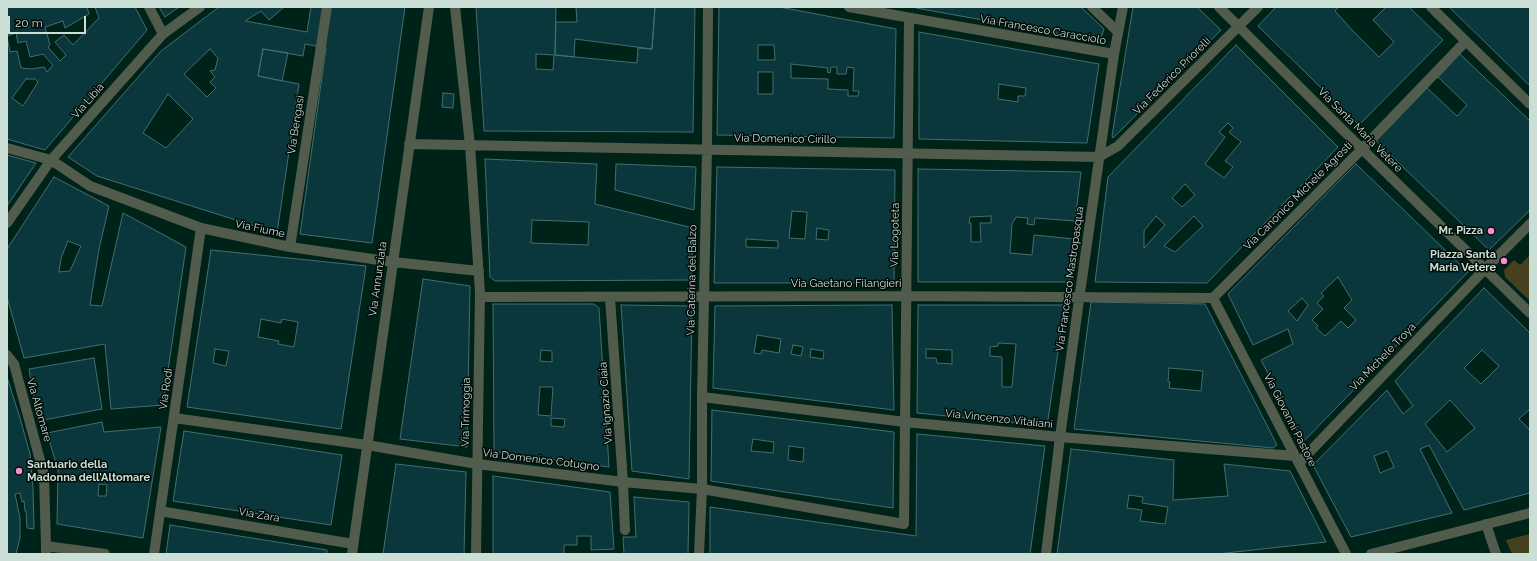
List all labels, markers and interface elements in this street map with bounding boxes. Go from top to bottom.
scale bar [10,8,88,34]
street label: Via Francesco Caracciolo [979,12,1107,48]
text: 20 m [15,16,43,30]
street label: Via Federico Priorelli [1130,34,1214,118]
street label: Via Libia [69,81,107,121]
street label: Via Santa Maria Vetere [1315,85,1405,175]
street label: Via Bengasi [285,95,307,155]
street label: Via Domenico Cirillo [734,132,836,146]
street label: Via Canonico Michele Agresti [1241,139,1355,253]
street label: Via Logoteta [888,203,902,267]
street label: Via Francesco Mastropasqua [1053,206,1087,352]
street label: Via Fiume [234,217,286,241]
street label: Via Caterina del Balzo [684,224,700,336]
place label: Mr. Pizza [1438,224,1483,238]
marker: Mr. Pizza [1486,226,1496,236]
street label: Via Annunziata [366,241,390,317]
place label: Piazza Santa Maria Vetere [1429,248,1496,274]
marker: Piazza Santa Maria Vetere [1499,256,1509,266]
street label: Via Gaetano Filangieri [791,277,901,291]
street label: Via Michele Troya [1347,320,1419,394]
street label: Via Ignazio Ciaia [597,362,615,444]
street label: Via Rodi [157,368,175,410]
street label: Via Giovanni Pastore [1261,371,1319,469]
street label: Via Altomare [24,377,54,443]
street label: Via Trimoggia [459,377,473,447]
street label: Via Vincenzo Vitaliani [945,407,1053,431]
street label: Via Domenico Cotugno [482,446,600,474]
place label: Santuario della Madonna dell'Altomare [27,458,150,484]
marker: Santuario della Madonna dell'Altomare [14,466,24,476]
street label: Via Zara [237,505,281,525]

